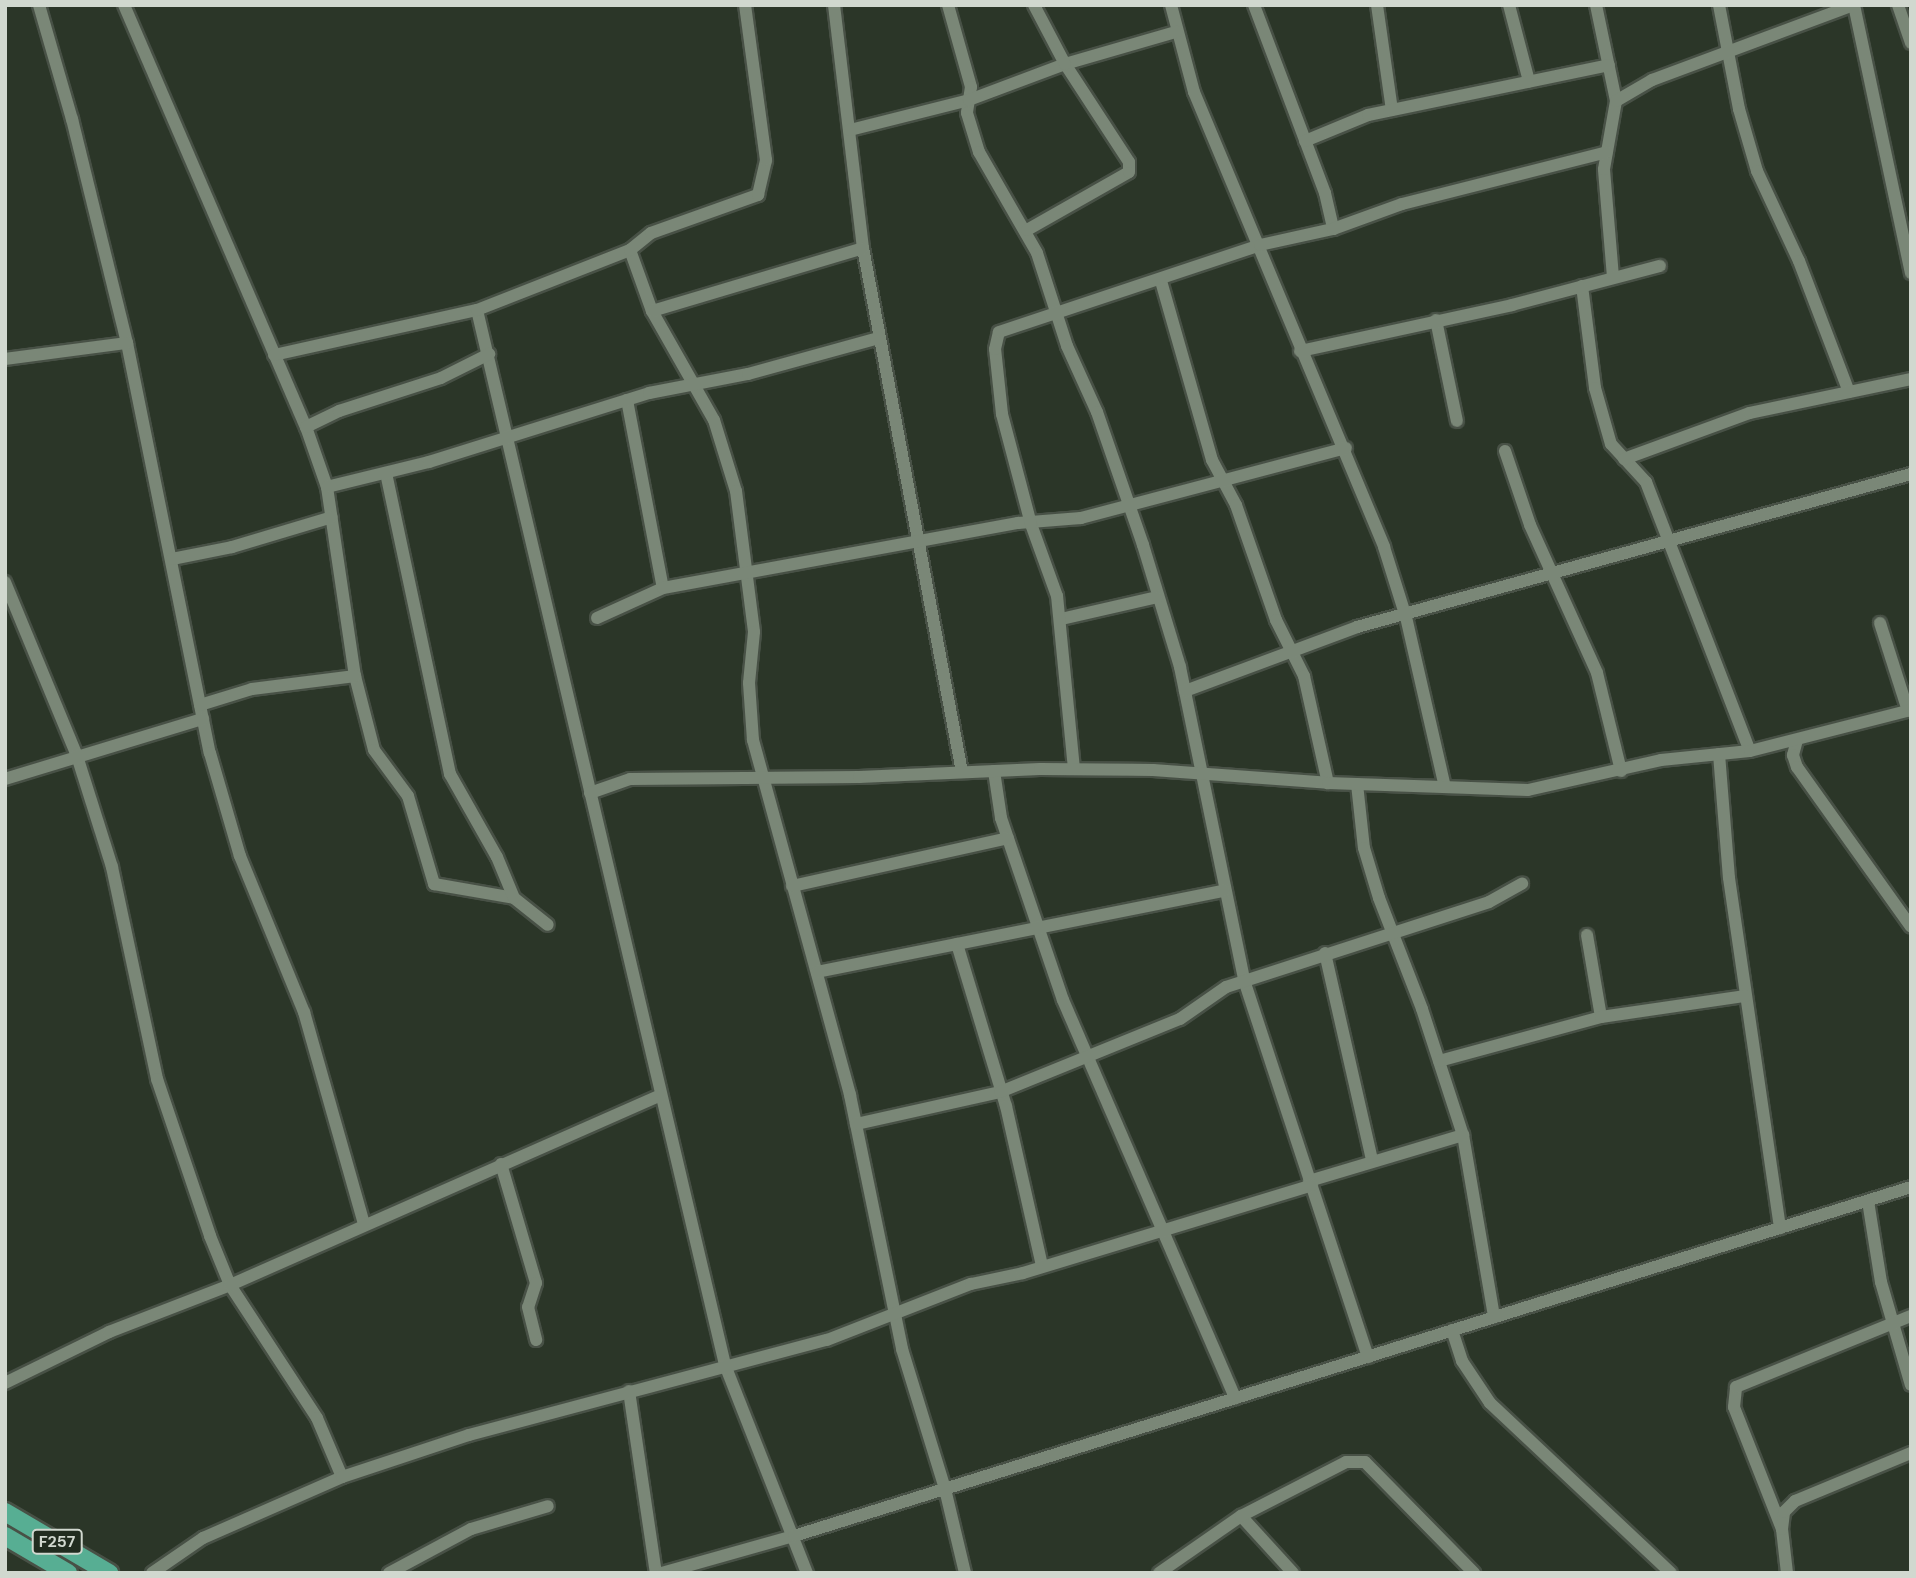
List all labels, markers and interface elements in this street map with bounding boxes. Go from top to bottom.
road number: F257 [31,1530,83,1554]

